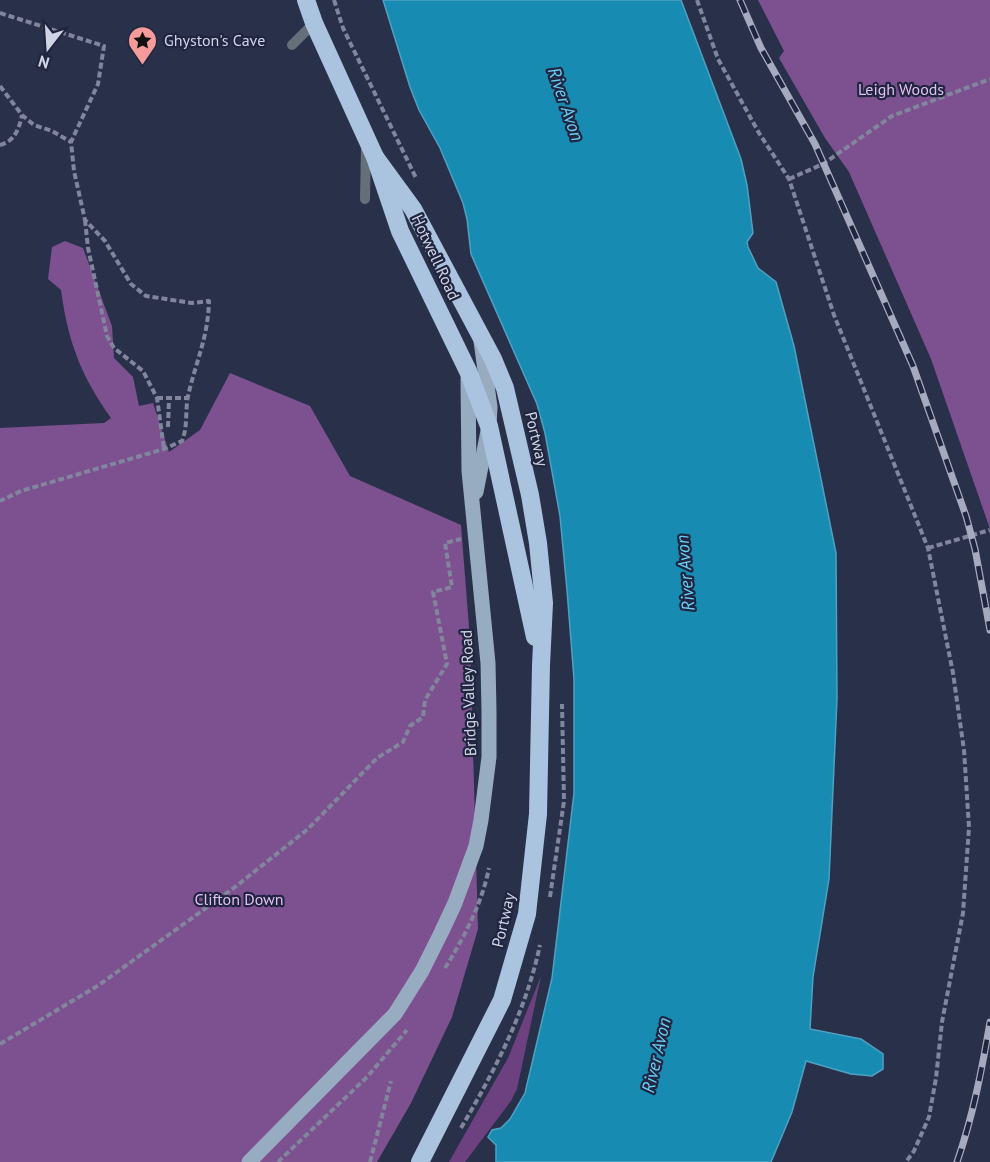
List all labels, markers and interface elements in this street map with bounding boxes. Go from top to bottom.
north arrow [18,18,78,78]
place icon: Ghyston's Cave [127,24,159,66]
place label: Ghyston's Cave [164,30,265,50]
text: N [36,51,52,73]
water label: River Avon [543,64,589,144]
park label: Leigh Woods [858,79,944,99]
street label: Hotwell Road [408,211,464,303]
street label: Portway [521,410,553,469]
water label: River Avon [670,534,700,612]
street label: Bridge Valley Road [456,629,480,757]
park label: Clifton Down [194,889,284,909]
street label: Portway [487,890,519,949]
water label: River Avon [636,1015,676,1095]

